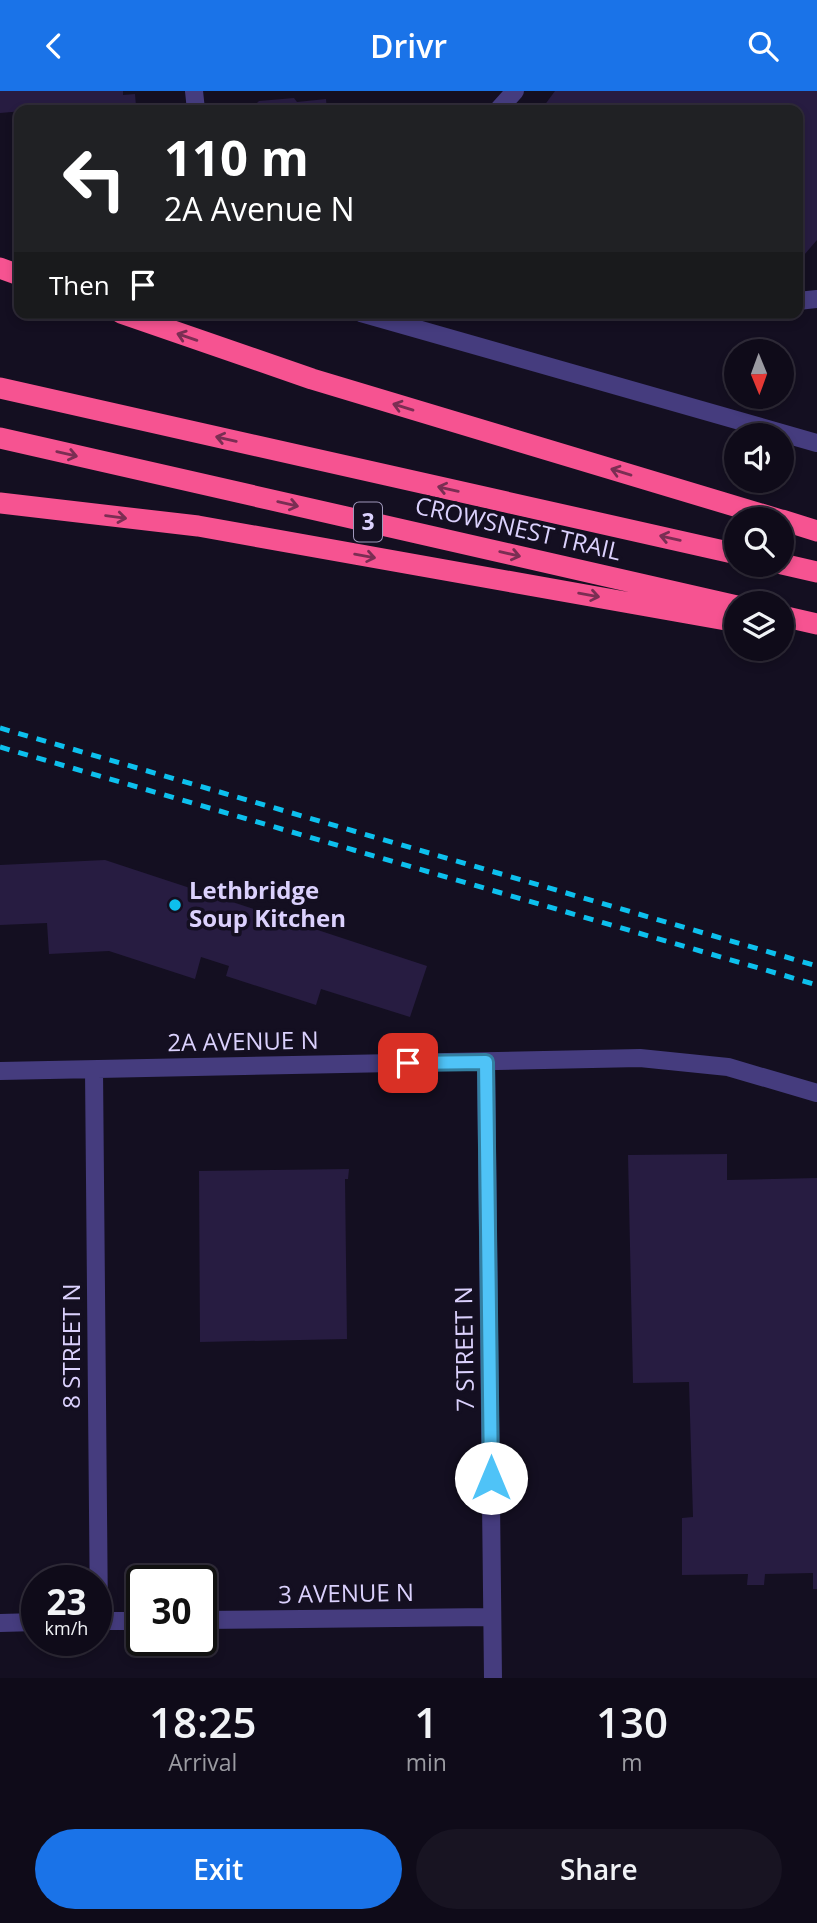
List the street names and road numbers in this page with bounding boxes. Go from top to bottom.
street label: CROWSNEST TRAIL [412,488,625,567]
road number: 3 [354,503,382,541]
street label: 2A AVENUE N [167,1023,319,1058]
street label: 8 STREET N [54,1283,87,1409]
street label: 7 STREET N [446,1286,481,1412]
street label: 3 AVENUE N [278,1575,414,1610]

